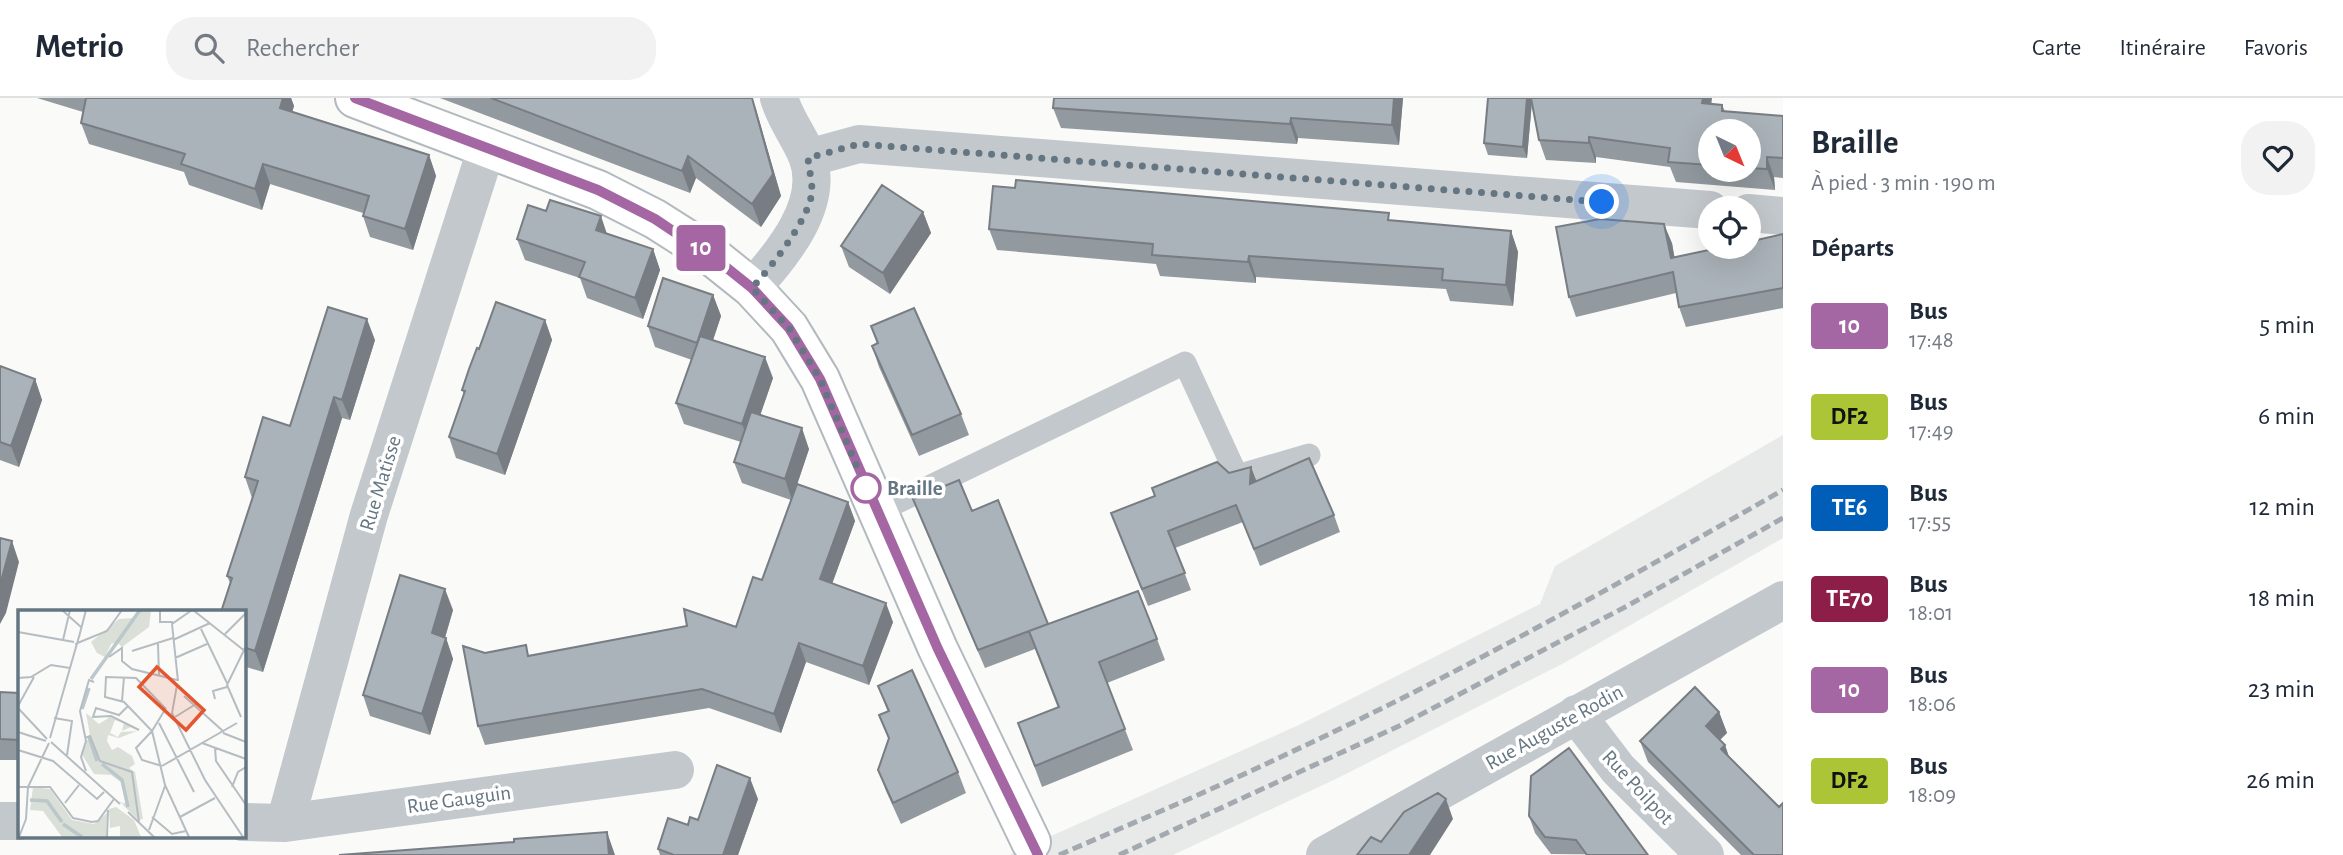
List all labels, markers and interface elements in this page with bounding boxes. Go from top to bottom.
search box [166,17,656,80]
icon: search [190,29,228,67]
text: Metrio [35,31,124,64]
text: Rechercher [246,35,359,61]
text: Carte [2032,36,2081,60]
text: Itinéraire [2119,36,2206,60]
text: Favoris [2244,36,2308,60]
north arrow [1698,119,1760,182]
map controls [1698,119,1761,259]
button: heart [2241,121,2315,195]
text: Braille [1811,127,1898,160]
text: À pied · 3 min · 190 m [1811,172,1996,195]
your location [1584,184,1619,219]
button: locate [1698,196,1761,259]
line badge: 10 [670,225,732,271]
text: Départs [1811,235,1894,261]
text: 10 [690,236,712,260]
text: Bus [1909,298,1948,324]
text: 5 min [2259,312,2315,338]
text: 10 [1839,314,1860,338]
text: 17:48 [1909,329,1954,352]
text: Bus [1909,389,1948,415]
text: 6 min [2258,403,2315,429]
text: DF2 [1831,405,1868,429]
text: 17:49 [1909,420,1954,443]
street label: Rue Matisse [356,433,405,533]
marker: Braille [851,473,881,503]
place label: Braille [887,478,943,499]
text: Bus [1909,480,1948,506]
text: 12 min [2249,494,2315,520]
text: TE6 [1832,496,1867,520]
text: 17:55 [1909,511,1951,534]
text: Bus [1909,571,1948,597]
text: 18 min [2249,585,2315,611]
text: TE70 [1826,587,1873,611]
text: 18:01 [1909,602,1953,625]
inset map [18,610,245,838]
text: Bus [1909,662,1948,688]
text: 23 min [2248,676,2315,702]
text: 10 [1839,678,1860,702]
street label: Rue Auguste Rodin [1482,681,1627,774]
text: 18:06 [1909,693,1956,716]
street label: Rue Poilpot [1598,746,1677,829]
text: Bus [1909,753,1948,779]
text: 26 min [2246,767,2315,793]
text: DF2 [1831,769,1868,793]
street label: Rue Gauguin [406,782,512,817]
text: 18:09 [1909,784,1956,807]

